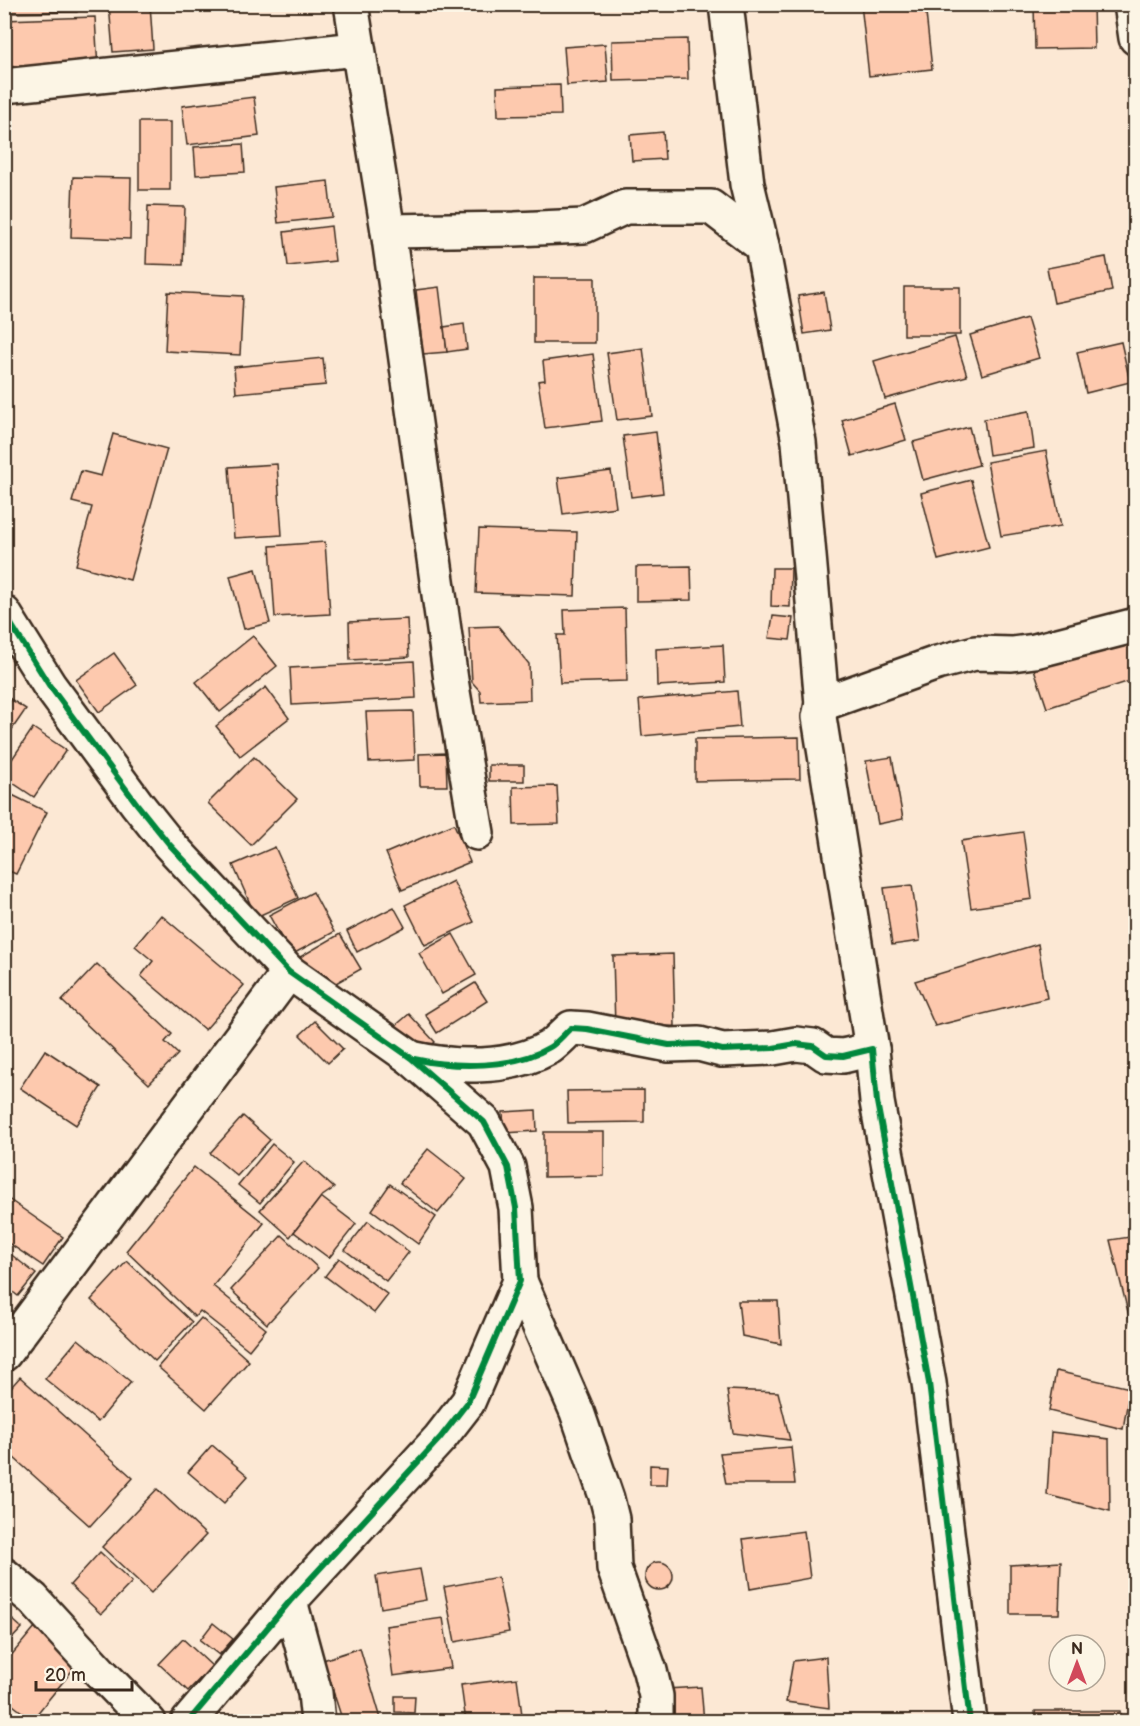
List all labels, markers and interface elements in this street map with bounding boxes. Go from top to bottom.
north arrow [1047,1633,1107,1693]
text: N [1071,1640,1083,1659]
scale bar [36,1654,132,1692]
text: 20 m [45,1665,86,1686]

